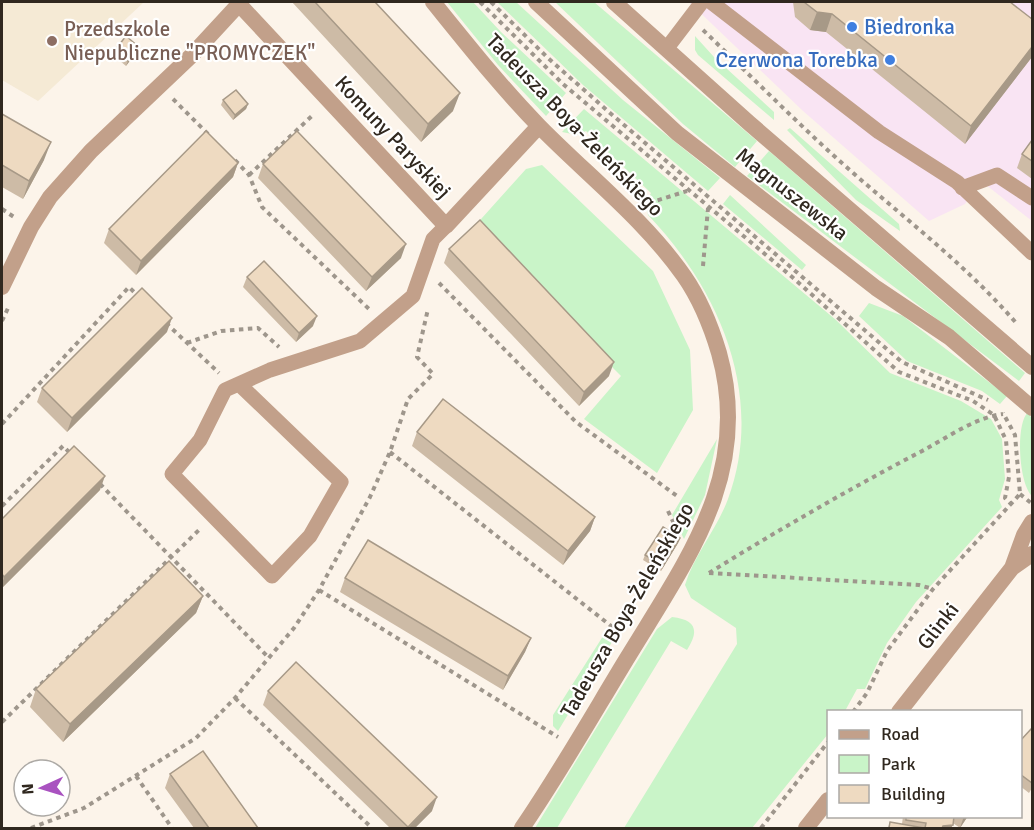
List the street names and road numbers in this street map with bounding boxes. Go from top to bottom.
street label: Tadeusza Boya-Żeleńskiego [481,28,669,222]
street label: Komuny Paryskiej [329,70,457,204]
street label: Magnuszewska [731,142,853,246]
street label: Tadeusza Boya-Żeleńskiego [555,498,699,722]
street label: Glinki [911,597,965,655]

